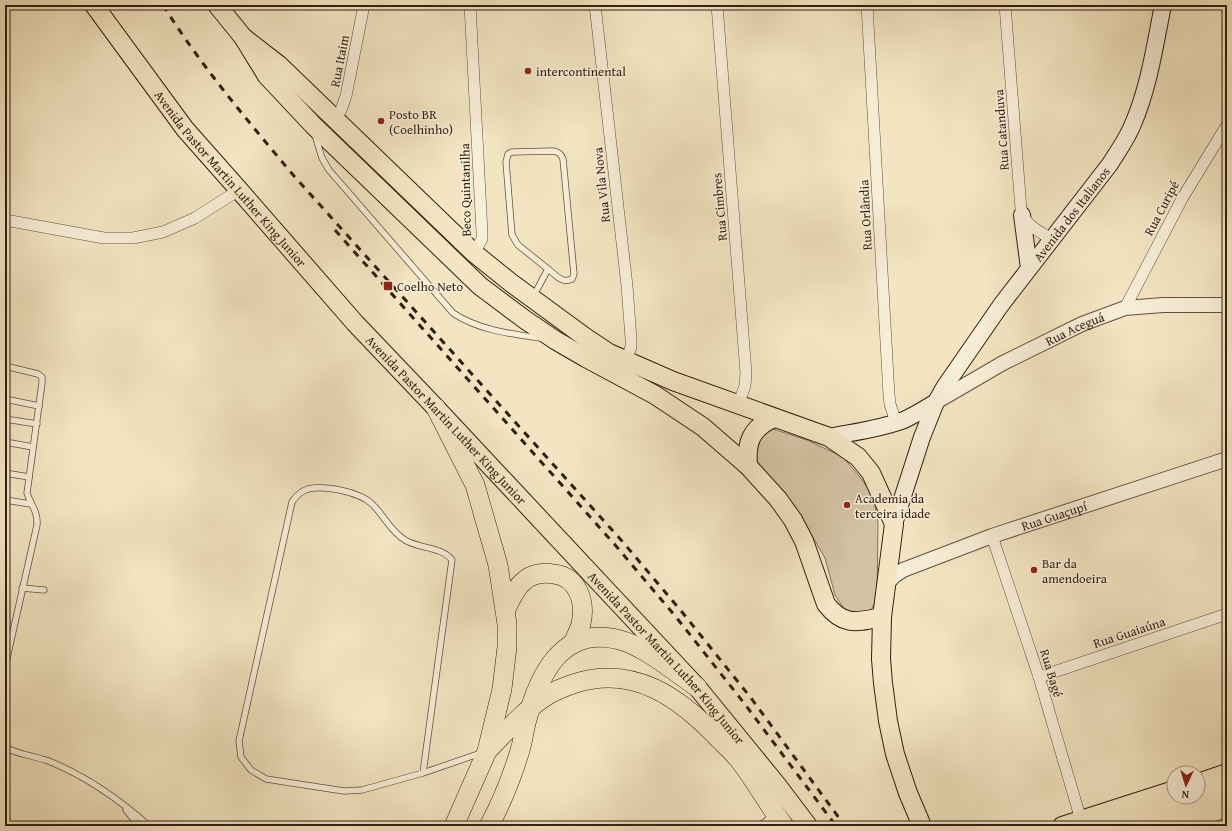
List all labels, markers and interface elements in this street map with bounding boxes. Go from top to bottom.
street label: Rua Itaim [325,33,354,89]
place label: intercontinental [536,62,626,81]
marker: intercontinental [523,66,533,76]
street label: Avenida Pastor Martin Luther King Junior [150,86,311,272]
street label: Rua Catanduva [989,88,1014,171]
place label: Posto BR (Coelhinho) [389,105,453,139]
marker: Posto BR (Coelhinho) [376,116,386,126]
street label: Beco Quintanilha [455,142,476,237]
street label: Rua Vila Nova [588,146,615,224]
street label: Avenida dos Italianos [1029,163,1115,266]
street label: Rua Cimbres [707,172,732,242]
street label: Rua Curipé [1139,177,1184,239]
street label: Rua Orlândia [854,178,877,251]
place label: Coelho Neto [397,277,463,296]
marker: Coelho Neto [382,280,394,292]
street label: Rua Aceguá [1042,307,1108,351]
street label: Avenida Pastor Martin Luther King Junior [361,331,531,510]
place label: Academia da terceira idade [855,489,930,523]
street label: Rua Guaçupí [1019,496,1090,536]
marker: Academia da terceira idade [842,500,852,510]
place label: Bar da amendoeira [1042,554,1108,588]
marker: Bar da amendoeira [1029,565,1039,575]
street label: Avenida Pastor Martin Luther King Junior [583,567,749,749]
street label: Rua Guaiaúna [1091,612,1168,653]
street label: Rua Bagé [1035,647,1068,700]
north arrow [1166,765,1206,805]
text: N [1180,787,1190,803]

